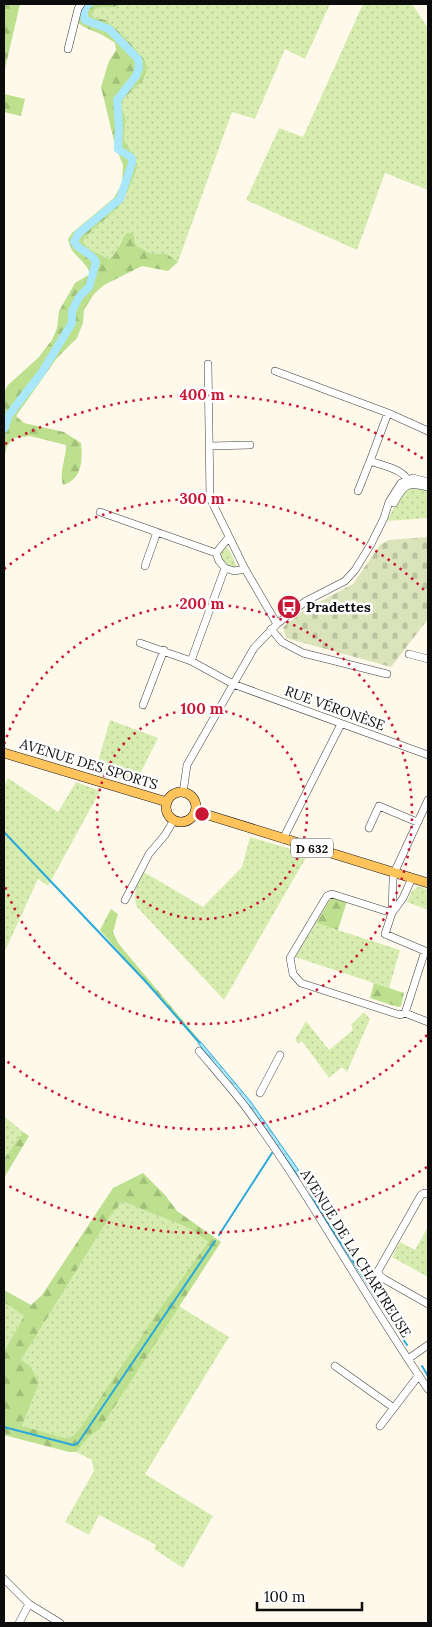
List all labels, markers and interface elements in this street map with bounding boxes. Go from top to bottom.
text: 400 m [179,385,225,404]
text: 300 m [179,489,225,508]
text: 200 m [180,594,225,613]
bus stop icon: Pradettes [276,594,302,620]
place label: Pradettes [306,598,371,616]
street label: RUE VÉRONÈSE [282,682,388,735]
text: 100 m [181,699,224,718]
street label: AVENUE DES SPORTS [17,734,160,794]
centre of rings [193,805,211,823]
road number: D 632 [291,838,333,858]
street label: AVENUE DE LA CHARTREUSE [296,1165,415,1341]
scale bar [257,1580,362,1612]
text: 100 m [264,1587,305,1606]

